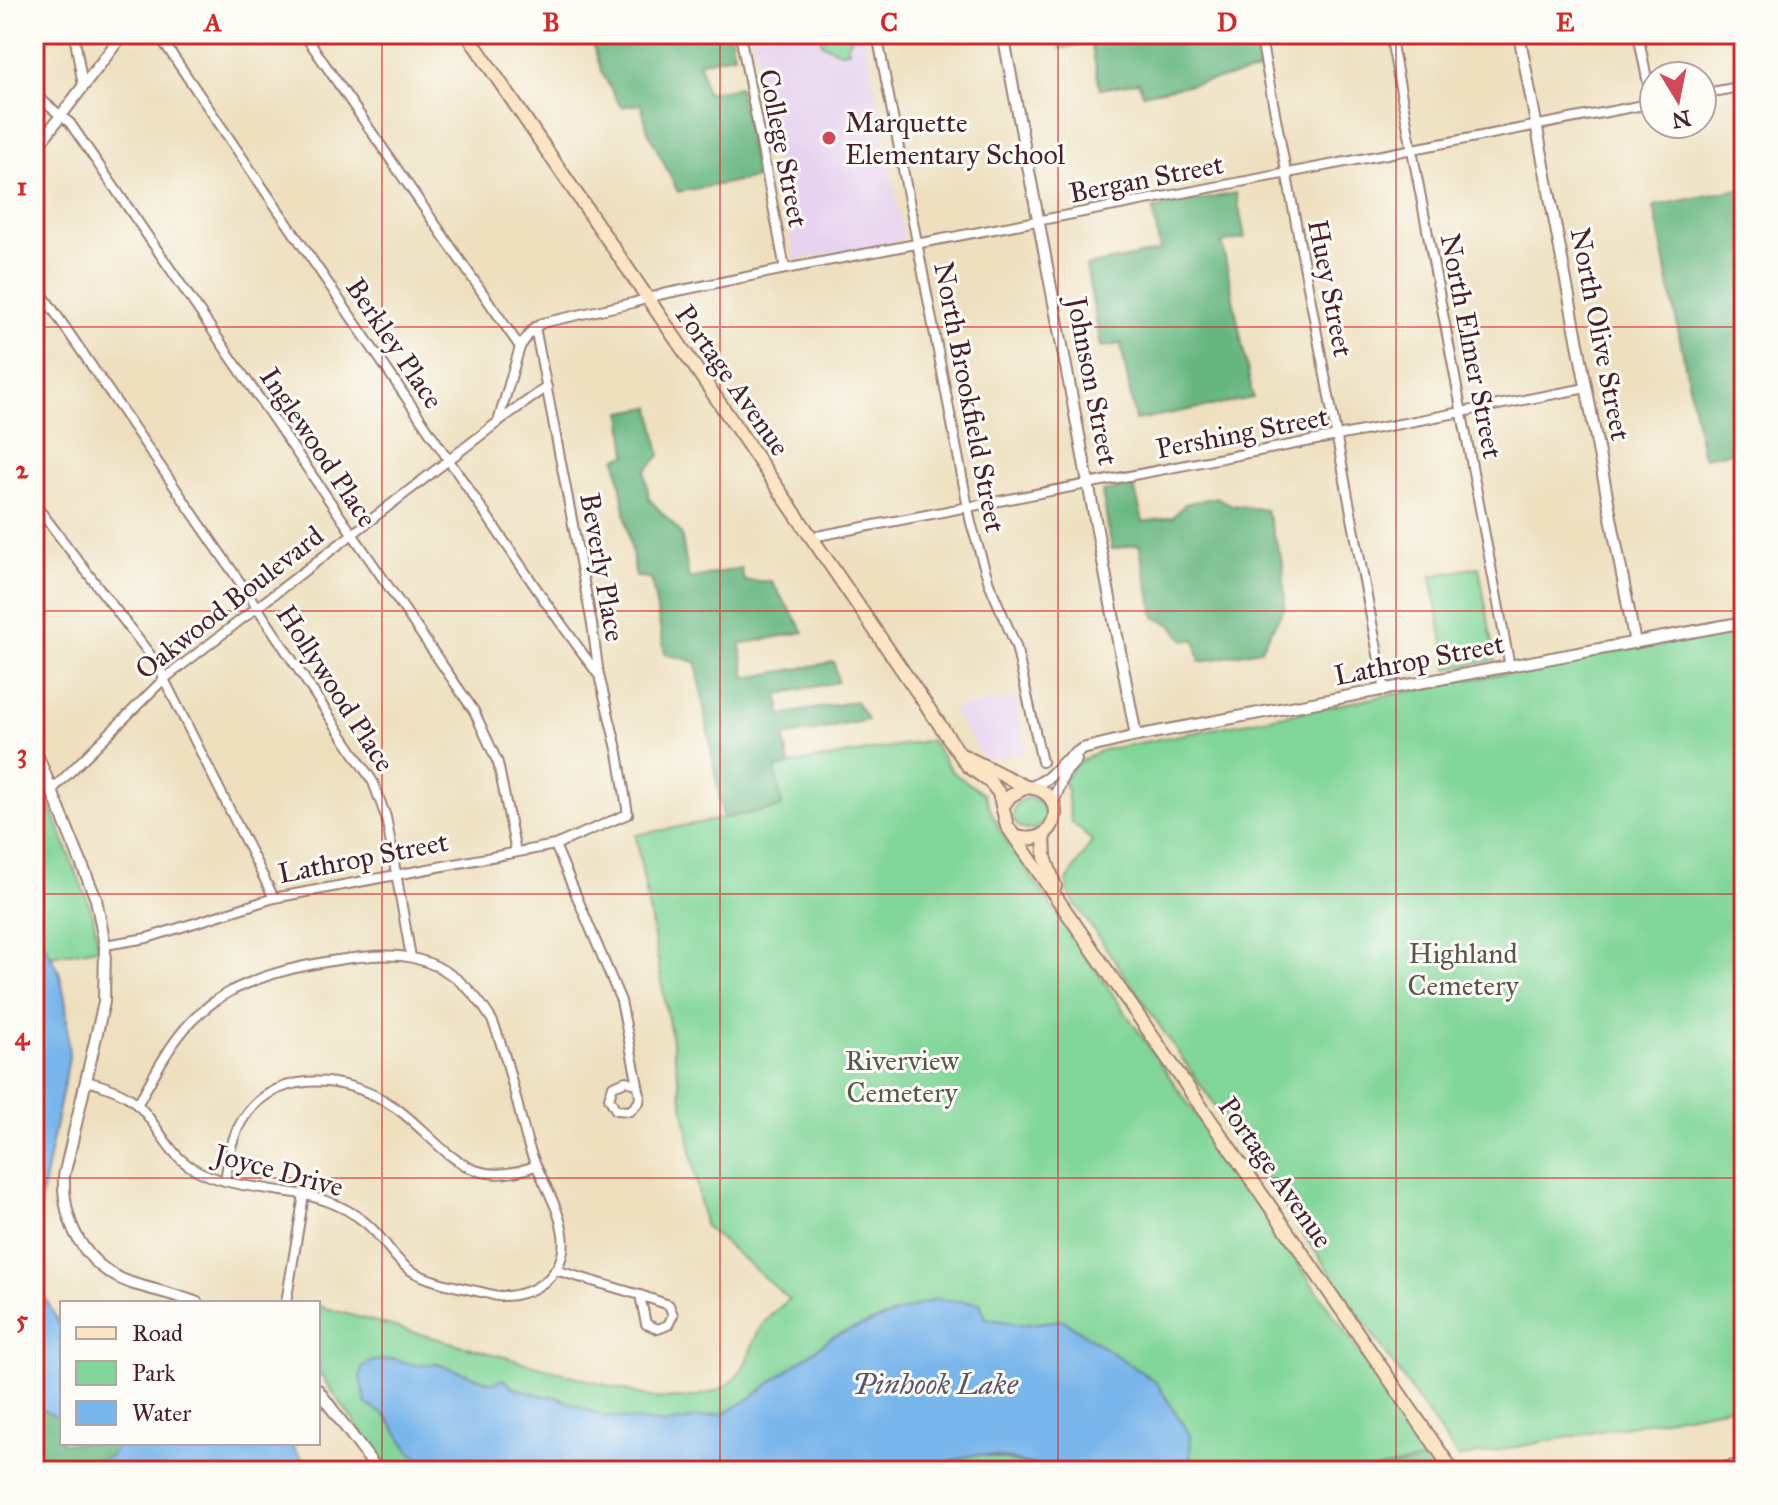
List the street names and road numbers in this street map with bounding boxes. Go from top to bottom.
street label: College Street [751,66,816,230]
street label: Bergan Street [1066,146,1226,211]
street label: Huey Street [1300,217,1361,360]
street label: North Olive Street [1563,225,1638,444]
street label: North Elmer Street [1433,231,1510,462]
street label: North Brookfield Street [926,259,1013,535]
street label: Berkley Place [338,271,451,415]
street label: Johnson Street [1058,291,1126,468]
street label: Portage Avenue [668,298,798,463]
street label: Inglewood Place [252,361,385,534]
street label: Pershing Street [1153,399,1331,466]
street label: Beverly Place [572,490,633,644]
street label: Oakwood Boulevard [128,518,330,687]
street label: Hollywood Place [269,598,402,778]
street label: Lathrop Street [1331,626,1507,693]
street label: Lathrop Street [275,824,451,891]
street label: Portage Avenue [1211,1090,1341,1255]
street label: Joyce Drive [208,1136,347,1204]

